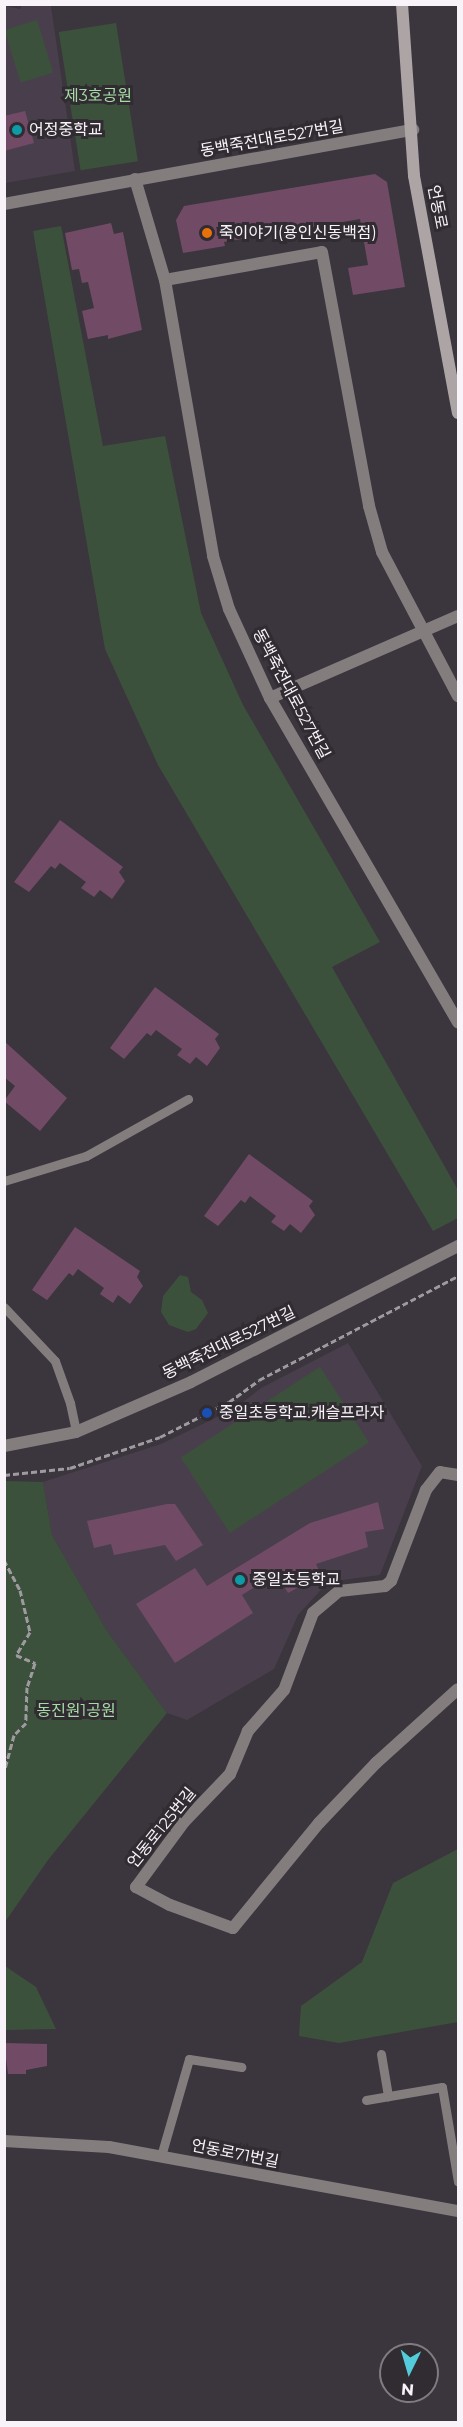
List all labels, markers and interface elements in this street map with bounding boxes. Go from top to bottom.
park label: 제3호공원 [64,86,132,106]
street label: 동백죽전대로527번길 [199,117,345,161]
place label: 어정중학교 [29,120,103,140]
marker: 어정중학교 [10,123,24,137]
street label: 언동로 [423,183,451,231]
place label: 죽이야기(용인신동백점) [219,223,377,243]
marker: 죽이야기(용인신동백점) [200,226,214,240]
street label: 동백죽전대로527번길 [248,625,334,763]
street label: 동백죽전대로527번길 [160,1303,298,1383]
place label: 중일초등학교.캐슬프라자 [219,1403,384,1423]
marker: 중일초등학교.캐슬프라자 [200,1406,214,1420]
place label: 중일초등학교 [252,1570,340,1590]
marker: 중일초등학교 [233,1573,247,1587]
park label: 동진원1공원 [36,1701,116,1721]
street label: 언동로125번길 [124,1784,200,1872]
street label: 언동로71번길 [190,2136,280,2172]
north arrow [379,2343,439,2403]
text: N [400,2379,415,2399]

